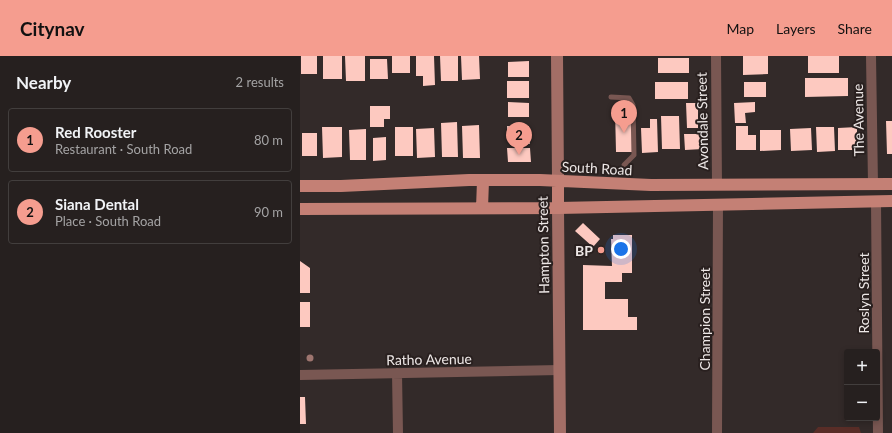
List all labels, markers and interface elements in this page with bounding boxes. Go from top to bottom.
text: Citynav [20,17,85,40]
text: Map [726,20,754,37]
text: Layers [776,20,816,37]
text: Share [838,20,872,37]
text: Nearby [16,72,71,93]
street label: Avondale Street [693,72,711,170]
text: 2 results [236,74,284,90]
street label: The Avenue [849,83,867,157]
pin: 1 [611,100,637,133]
pin: 2 [506,122,532,155]
text: Red Rooster [55,123,136,141]
text: 1 [26,132,34,148]
text: 80 m [254,132,283,148]
text: Restaurant · South Road [55,141,192,157]
street label: South Road [561,158,633,178]
text: Siana Dental [55,195,139,213]
street label: Hampton Street [534,196,552,294]
text: 2 [26,204,34,220]
text: 90 m [254,204,283,220]
text: Place · South Road [55,213,161,229]
your location [611,239,631,259]
place label: BP [575,242,593,259]
marker: BP [596,245,606,255]
street label: Roslyn Street [855,252,872,334]
street label: Champion Street [696,267,713,371]
map controls [844,349,880,421]
button: + [844,349,880,385]
street label: Ratho Avenue [386,350,472,368]
button: − [844,385,880,421]

